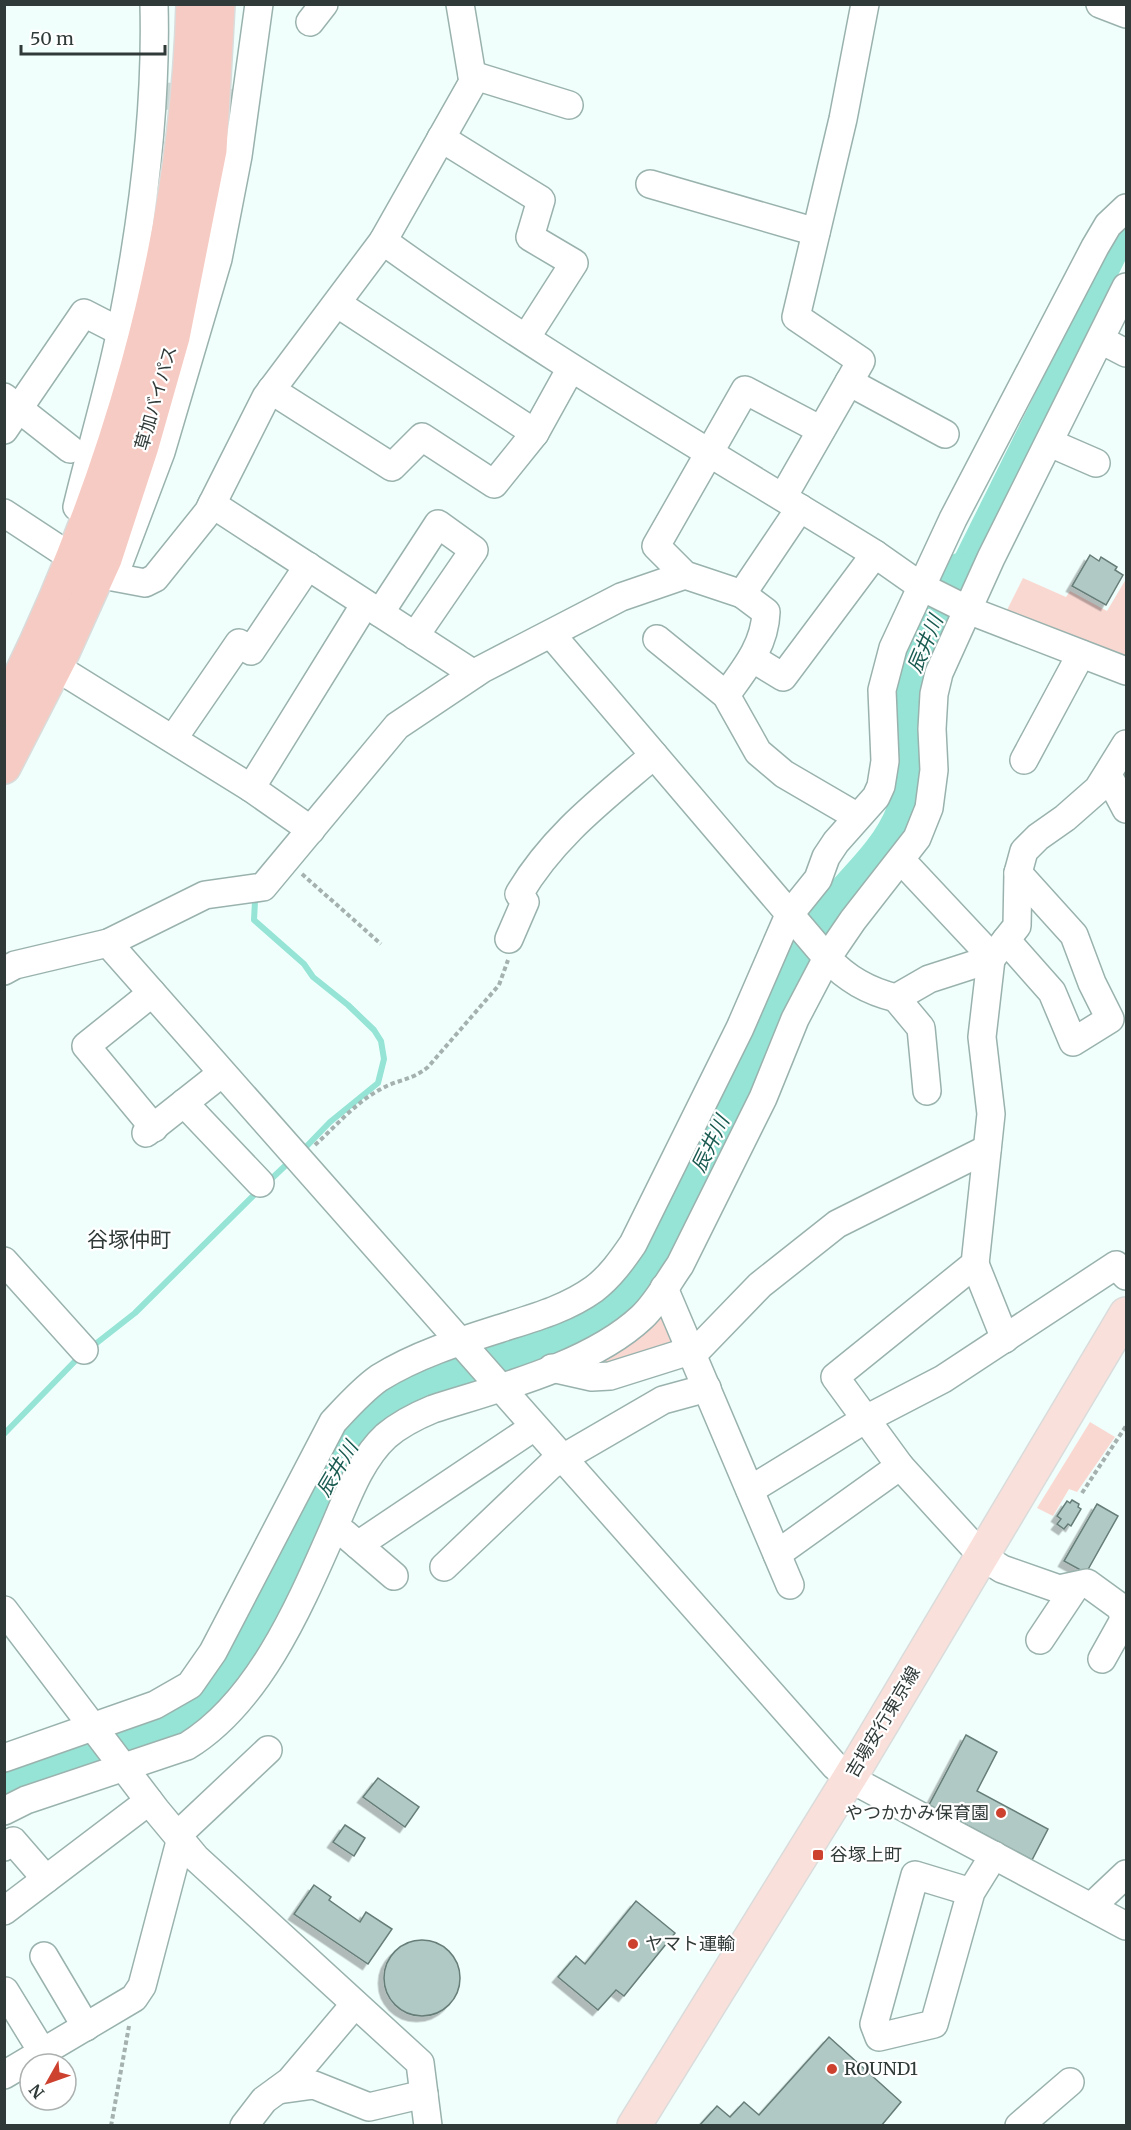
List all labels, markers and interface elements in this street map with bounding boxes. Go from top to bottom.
scale bar [21,18,165,56]
text: 50 m [30,27,74,50]
street label: 草加バイパス [130,343,181,453]
water label: 辰井川 [901,609,949,676]
water label: 辰井川 [685,1110,735,1176]
district label: 谷塚仲町 [87,1226,171,1253]
water label: 辰井川 [310,1435,364,1501]
street label: 吉場安行東京線 [840,1662,925,1782]
place label: やつかかみ保育園 [845,1801,989,1824]
marker: やつかかみ保育園 [994,1806,1008,1820]
place label: 谷塚上町 [830,1843,902,1866]
marker: 谷塚上町 [811,1848,825,1862]
place label: ヤマト運輸 [645,1932,735,1955]
marker: ヤマト運輸 [626,1937,640,1951]
north arrow [18,2052,78,2112]
place label: ROUND1 [844,2057,918,2080]
marker: ROUND1 [825,2062,839,2076]
text: N [25,2080,48,2103]

